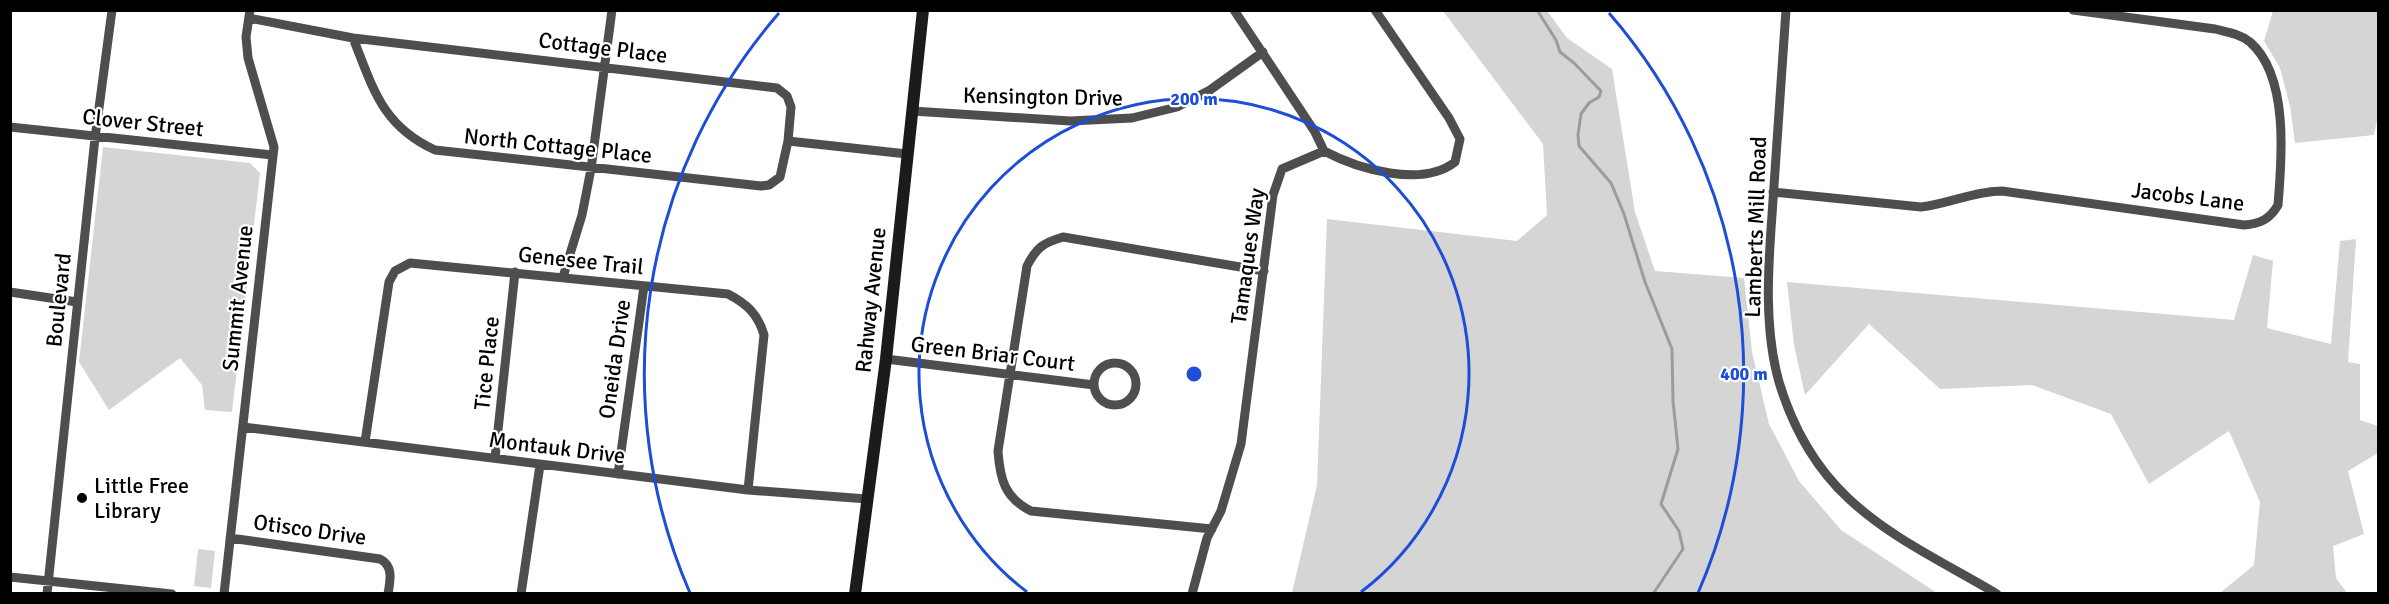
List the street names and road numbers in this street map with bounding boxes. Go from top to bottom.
street label: Cottage Place [537,26,669,69]
street label: Kensington Drive [963,82,1123,111]
street label: Clover Street [81,103,205,142]
street label: North Cottage Place [463,122,653,169]
street label: Lamberts Mill Road [1739,136,1772,318]
street label: Jacobs Lane [2130,176,2246,217]
street label: Tamaques Way [1225,186,1271,326]
street label: Summit Avenue [216,224,259,372]
street label: Rahway Avenue [849,226,892,374]
street label: Genesee Trail [517,240,645,281]
street label: Boulevard [40,252,77,348]
street label: Oneida Drive [593,298,636,421]
street label: Tice Place [468,315,505,411]
street label: Green Briar Court [909,330,1077,377]
street label: Montauk Drive [487,426,627,469]
street label: Otisco Drive [252,508,368,551]

